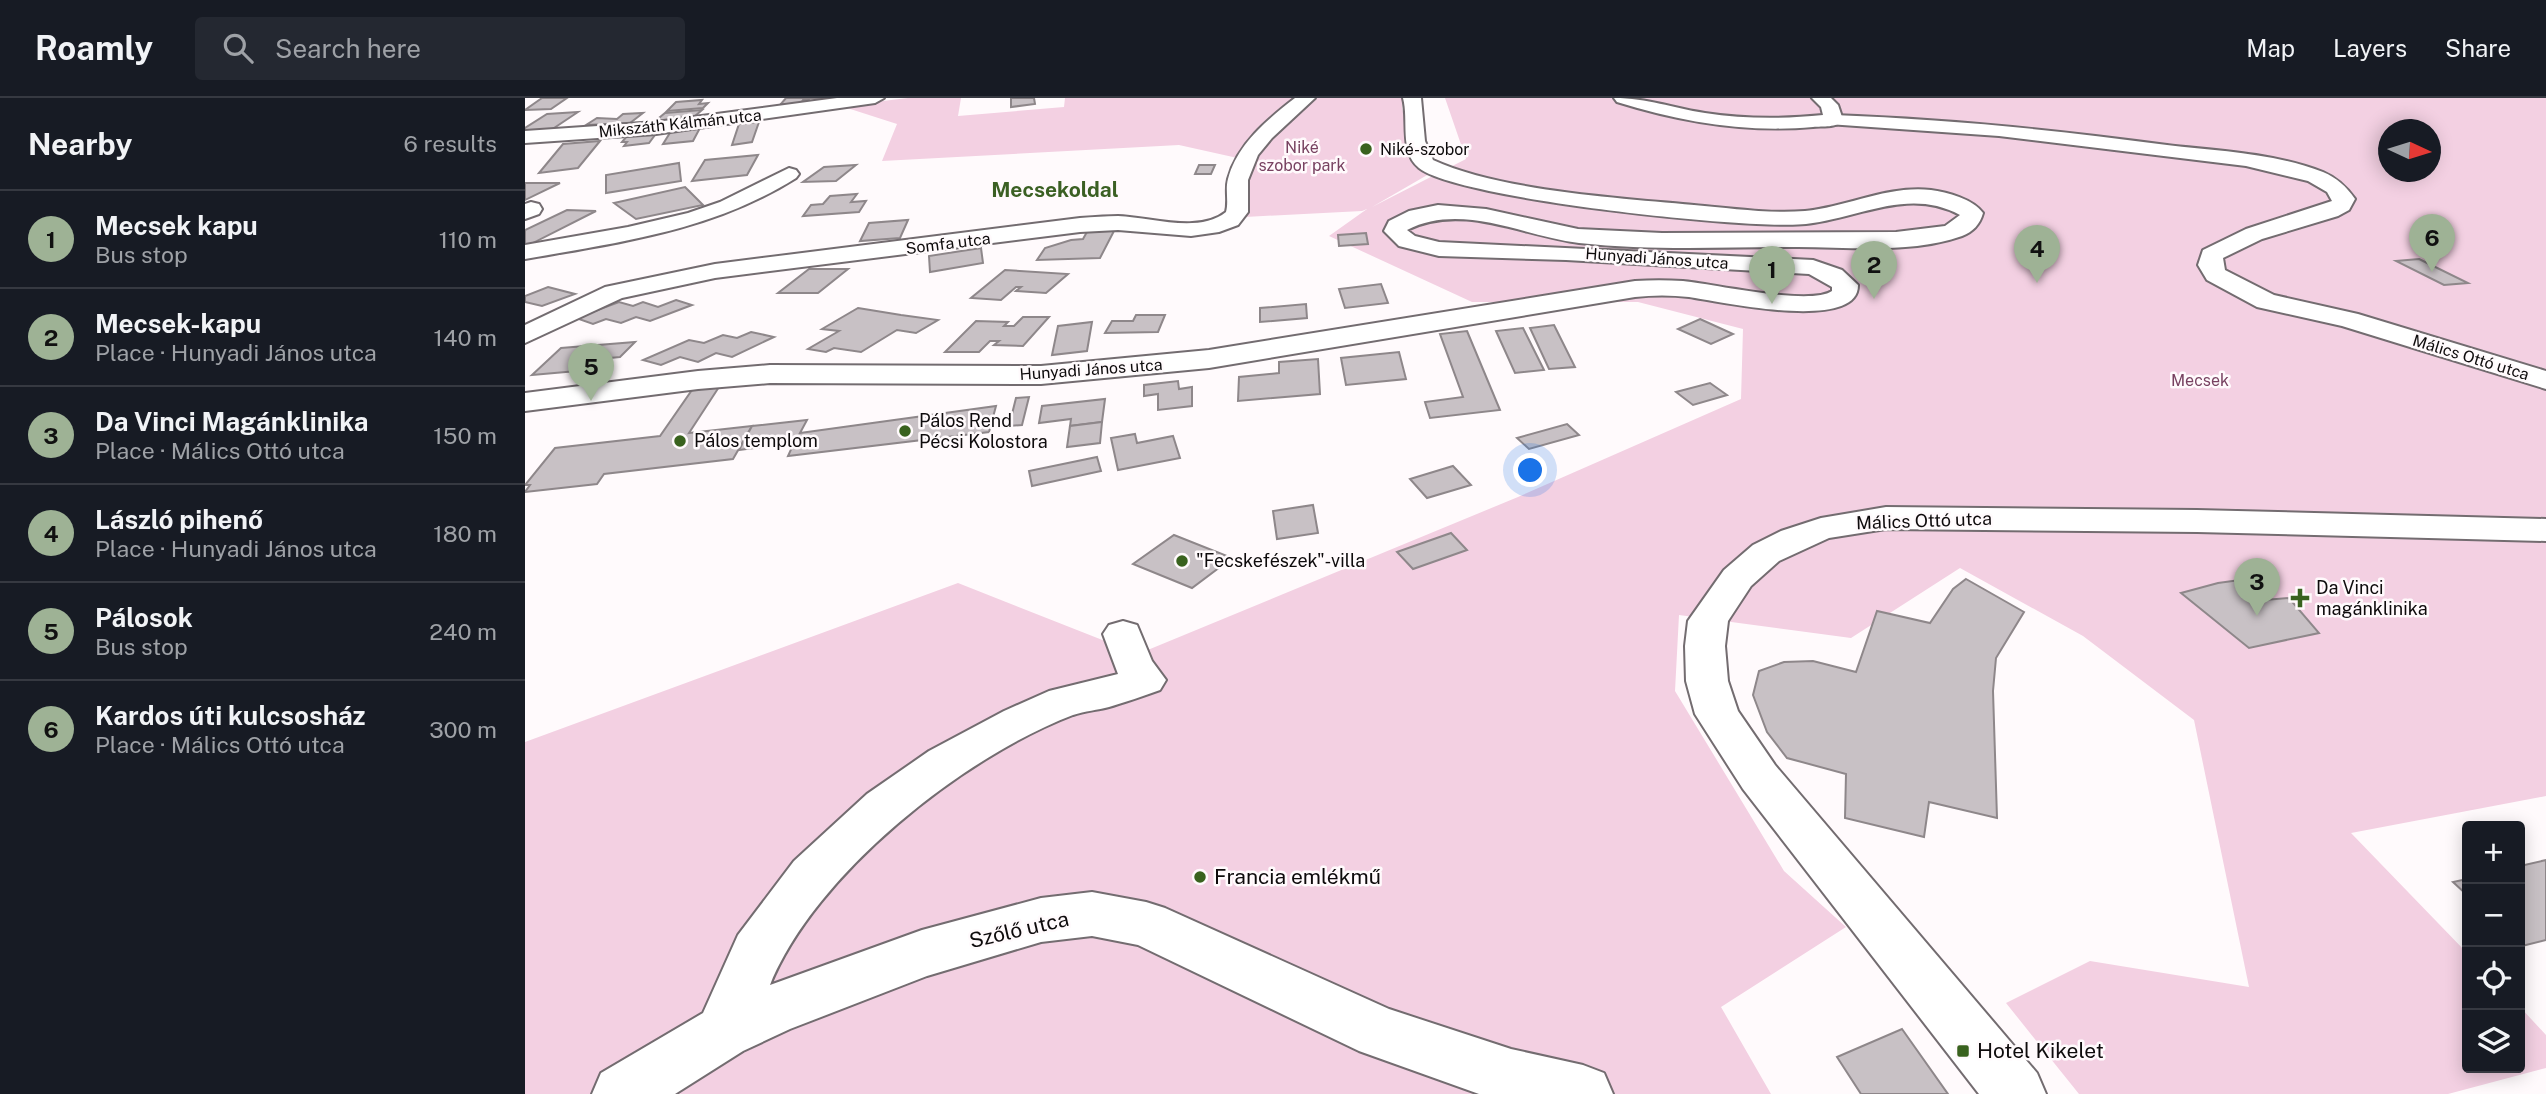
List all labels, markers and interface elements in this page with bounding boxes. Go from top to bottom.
search box [195,17,685,80]
text: Roamly [35,29,153,67]
icon: search [219,29,257,67]
text: Search here [275,33,421,64]
text: Map [2246,34,2295,62]
text: Layers [2333,34,2407,62]
text: Share [2445,34,2511,62]
street label: Mikszáth Kálmán utca [598,105,762,141]
north arrow [2378,119,2441,182]
text: Nearby [28,126,132,162]
text: 6 results [404,130,497,157]
park label: Niké szobor park [1259,138,1345,175]
place label: Niké-szobor [1380,140,1470,159]
marker: Niké-szobor [1358,141,1374,157]
district label: Mecsekoldal [991,177,1119,202]
text: Mecsek kapu [95,210,258,241]
pin: 6 [2409,214,2455,272]
pin: 4 [2014,225,2060,283]
text: 1 [46,226,56,253]
text: 110 m [439,226,497,253]
street label: Somfa utca [905,229,992,258]
text: Bus stop [95,241,188,268]
pin: 2 [1851,241,1897,299]
street label: Hunyadi János utca [1585,244,1729,273]
pin: 1 [1749,246,1795,304]
text: Mecsek-kapu [95,308,261,339]
text: 2 [44,324,58,351]
text: 140 m [434,324,497,351]
street label: Málics Ottó utca [2410,331,2531,384]
text: Place · Hunyadi János utca [95,339,377,366]
pin: 5 [568,343,614,401]
street label: Hunyadi János utca [1019,355,1163,384]
park label: Mecsek [2171,371,2229,390]
text: Da Vinci Magánklinika [95,406,369,437]
place label: Pálos Rend Pécsi Kolostora [919,410,1048,452]
text: 3 [43,422,59,449]
text: 150 m [433,422,497,449]
marker: Pálos Rend Pécsi Kolostora [897,423,913,439]
place label: Pálos templom [694,430,818,451]
marker: Pálos templom [672,433,688,449]
text: Place · Málics Ottó utca [95,437,345,464]
your location [1513,453,1547,487]
text: László pihenő [95,504,263,535]
street label: Málics Ottó utca [1856,508,1992,533]
text: 4 [43,520,59,547]
text: 180 m [433,520,497,547]
text: Place · Hunyadi János utca [95,535,377,562]
place label: "Fecskefészek"-villa [1196,550,1365,571]
marker: "Fecskefészek"-villa [1174,553,1190,569]
pin: 3 [2234,558,2280,616]
place label: Da Vinci magánklinika [2316,577,2428,619]
marker: Da Vinci magánklinika [2290,588,2310,608]
text: Pálosok [95,602,193,633]
text: 5 [43,618,59,645]
text: 240 m [429,618,497,645]
text: Bus stop [95,633,188,660]
text: Kardos úti kulcsosház [95,700,366,731]
text: 6 [43,716,59,743]
text: 300 m [429,716,497,743]
text: Place · Málics Ottó utca [95,731,345,758]
map controls [2462,821,2525,1073]
button: + [2462,821,2525,884]
place label: Francia emlékmű [1214,864,1381,889]
marker: Francia emlékmű [1192,869,1208,885]
button: − [2462,884,2525,947]
street label: Szőlő utca [967,906,1071,953]
button: locate [2462,947,2525,1010]
button: layers [2462,1010,2525,1073]
place label: Hotel Kikelet [1977,1038,2104,1063]
marker: Hotel Kikelet [1955,1043,1971,1059]

